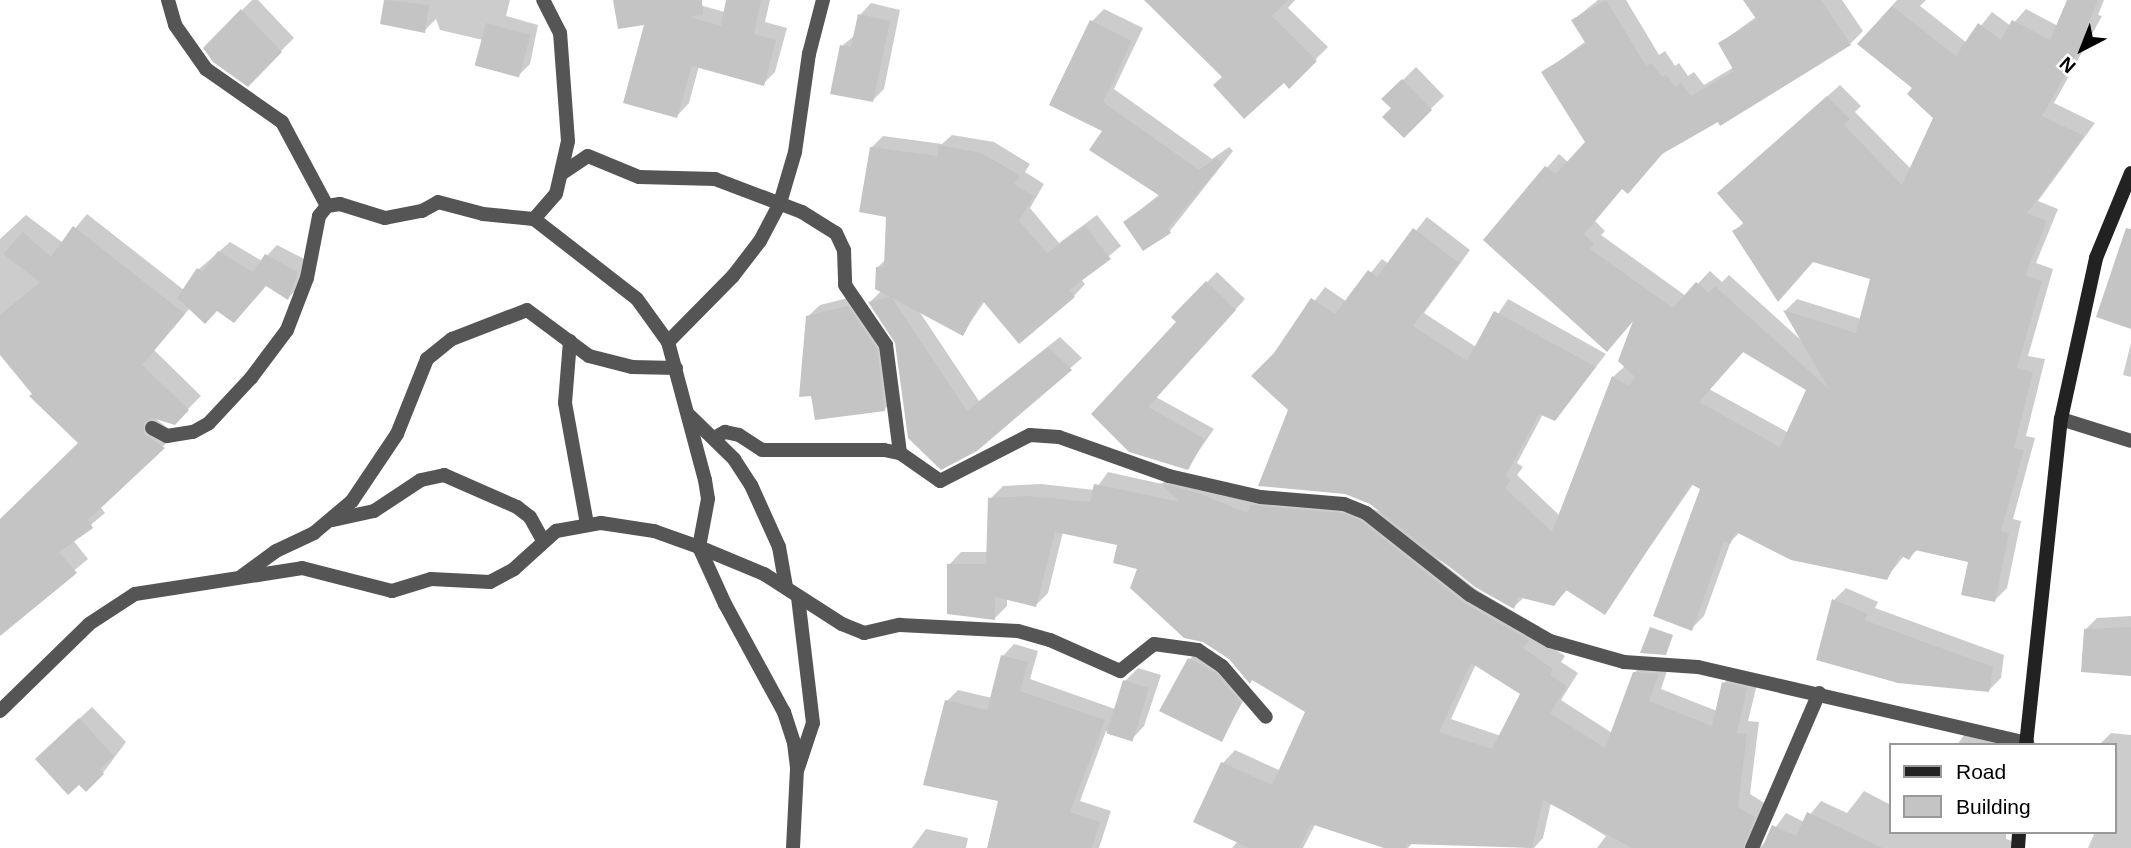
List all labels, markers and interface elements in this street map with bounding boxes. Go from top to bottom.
north arrow [2047,14,2117,84]
text: N [2055,53,2080,77]
legend [1890,743,2117,834]
text: Road [1956,760,2006,783]
text: Building [1956,795,2031,818]

